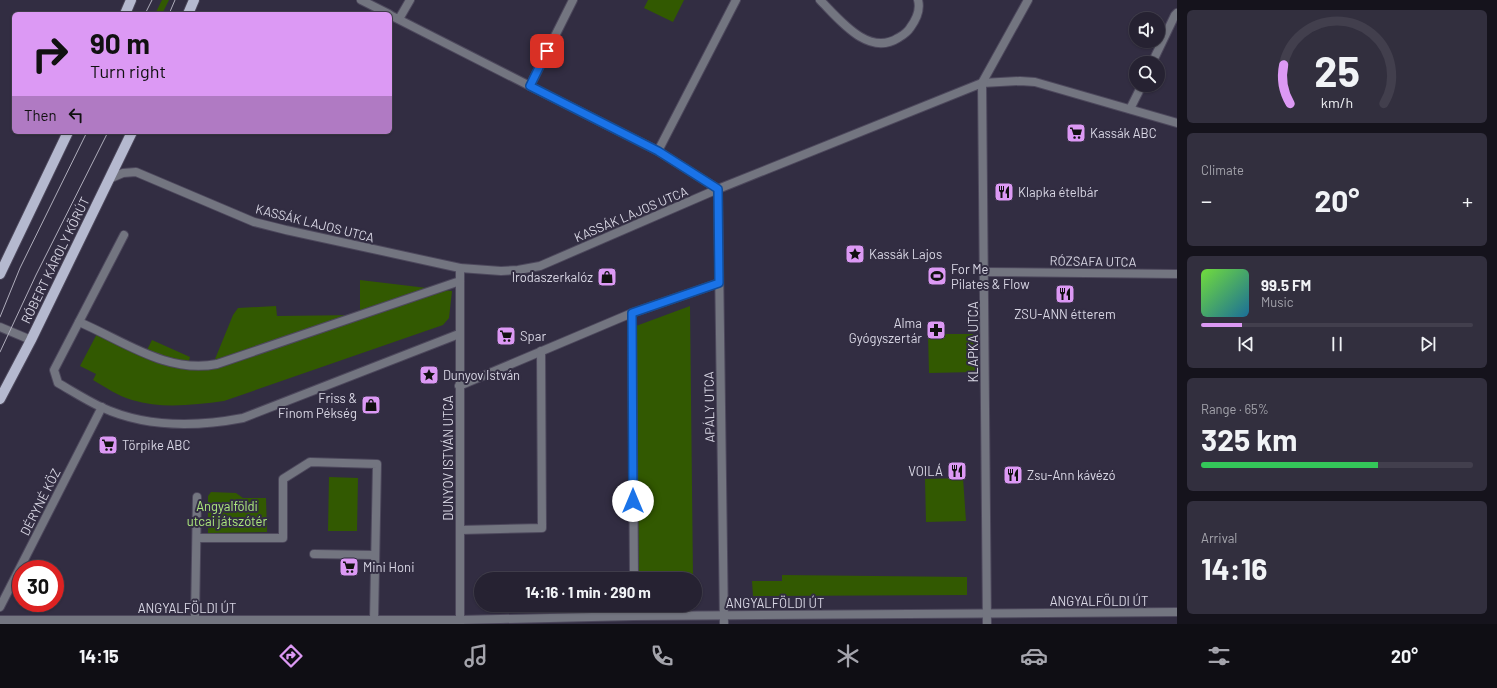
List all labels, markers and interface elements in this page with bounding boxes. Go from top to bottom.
map controls [1129,12,1165,92]
button: sound [1129,12,1165,48]
text: 90 m [90,26,150,60]
icon: right [24,28,76,80]
pin [530,34,564,68]
icon: arrive [536,40,558,62]
text: 25 [1314,45,1360,95]
button: search [1129,56,1165,92]
text: Turn right [90,60,166,82]
text: km/h [1321,94,1353,111]
icon: left [65,104,87,126]
text: Then [24,106,57,124]
supermarket icon: Kassák ABC [1065,122,1087,144]
place label: Kassák ABC [1090,125,1157,141]
text: Climate [1201,162,1244,178]
restaurant icon: Klapka ételbár [993,181,1015,203]
text: 20° [1314,182,1360,218]
street label: KASSÁK LAJOS UTCA [572,183,690,245]
place label: Klapka ételbár [1018,184,1098,200]
text: − [1201,187,1212,213]
text: + [1462,187,1473,213]
street label: RÓBERT KÁROLY KÖRÚT [17,194,93,326]
street label: KASSÁK LAJOS UTCA [254,200,376,246]
place icon: Kassák Lajos [844,243,866,265]
place label: Kassák Lajos [869,246,942,262]
street label: RÓZSAFA UTCA [1049,252,1137,270]
place label: For Me Pilates & Flow [951,261,1030,292]
sports icon: For Me Pilates & Flow [926,265,948,287]
shop icon: Irodaszerkalóz [596,266,618,288]
place label: Irodaszerkalóz [512,269,593,285]
text: 99.5 FM [1261,276,1311,294]
restaurant icon: ZSU-ANN étterem [1054,283,1076,305]
text: Music [1261,294,1294,310]
street label: KLAPKA UTCA [965,301,981,383]
place label: ZSU-ANN étterem [1014,306,1116,322]
place label: Alma Gyógyszertár [849,315,922,346]
pharmacy icon: Alma Gyógyszertár [925,319,947,341]
supermarket icon: Spar [495,325,517,347]
place label: Spar [520,328,546,344]
icon: previous [1235,333,1257,355]
icon: pause [1326,333,1348,355]
icon: next [1417,333,1439,355]
place icon: Dunyov István [418,364,440,386]
place label: Dunyov István [443,367,520,383]
street label: APÁLY UTCA [700,371,718,443]
place label: Friss & Finom Pékség [278,390,357,421]
shop icon: Friss & Finom Pékség [360,394,382,416]
street label: DUNYOV ISTVÁN UTCA [440,395,456,521]
text: Range · 65% [1201,401,1269,417]
text: 325 km [1201,421,1297,457]
supermarket icon: Törpike ABC [97,434,119,456]
place label: Törpike ABC [122,437,190,453]
restaurant icon: VOILÁ [946,460,968,482]
place label: VOILÁ [908,463,943,479]
restaurant icon: Zsu-Ann kávézó [1002,464,1024,486]
street label: DÉRYNÉ KÖZ [16,466,64,538]
place label: Zsu-Ann kávézó [1027,467,1116,483]
position arrow [612,480,654,522]
park label: Angyalföldi utcai játszótér [187,498,268,529]
text: Arrival [1201,530,1237,546]
text: 14:16 [1201,550,1267,586]
supermarket icon: Mini Honi [338,556,360,578]
place label: Mini Honi [363,559,414,575]
speed limit sign: 30 [12,560,64,612]
text: 14:16 · 1 min · 290 m [525,583,651,601]
street label: ANGYALFÖLDI ÚT [1050,593,1148,609]
street label: ANGYALFÖLDI ÚT [726,595,824,611]
street label: ANGYALFÖLDI ÚT [138,600,236,616]
icon: directions [277,642,305,670]
icon: music [462,642,490,670]
icon: phone [648,642,676,670]
icon: climate [834,642,862,670]
icon: car [1020,642,1048,670]
icon: filters [1205,642,1233,670]
text: 14:15 [79,645,119,667]
text: 20° [1391,645,1418,667]

